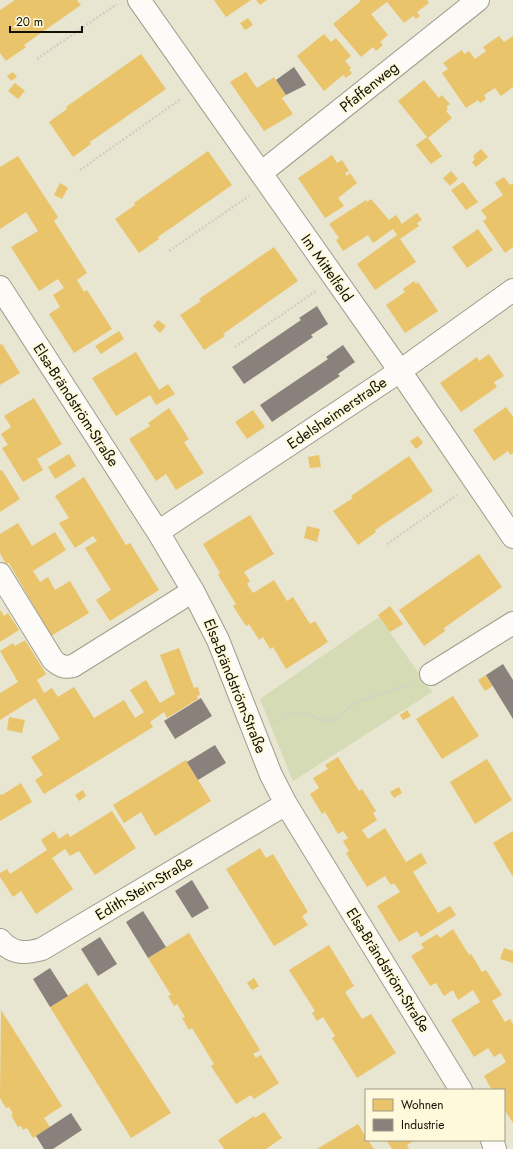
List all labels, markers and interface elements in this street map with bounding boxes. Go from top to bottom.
scale bar [10,8,82,34]
text: 20 m [16,13,43,31]
street label: Pfaffenweg [335,56,403,118]
street label: Im Mittelfeld [296,230,358,306]
street label: Elsa-Brändström-Straße [28,339,124,471]
street label: Edelsheimerstraße [283,371,392,455]
street label: Elsa-Brändström-Straße [198,615,272,757]
street label: Edith-Stein-Straße [91,850,197,926]
street label: Elsa-Brändström-Straße [341,903,435,1037]
legend [365,1089,505,1141]
text: Wohnen [401,1096,444,1114]
text: Industrie [401,1116,445,1134]

